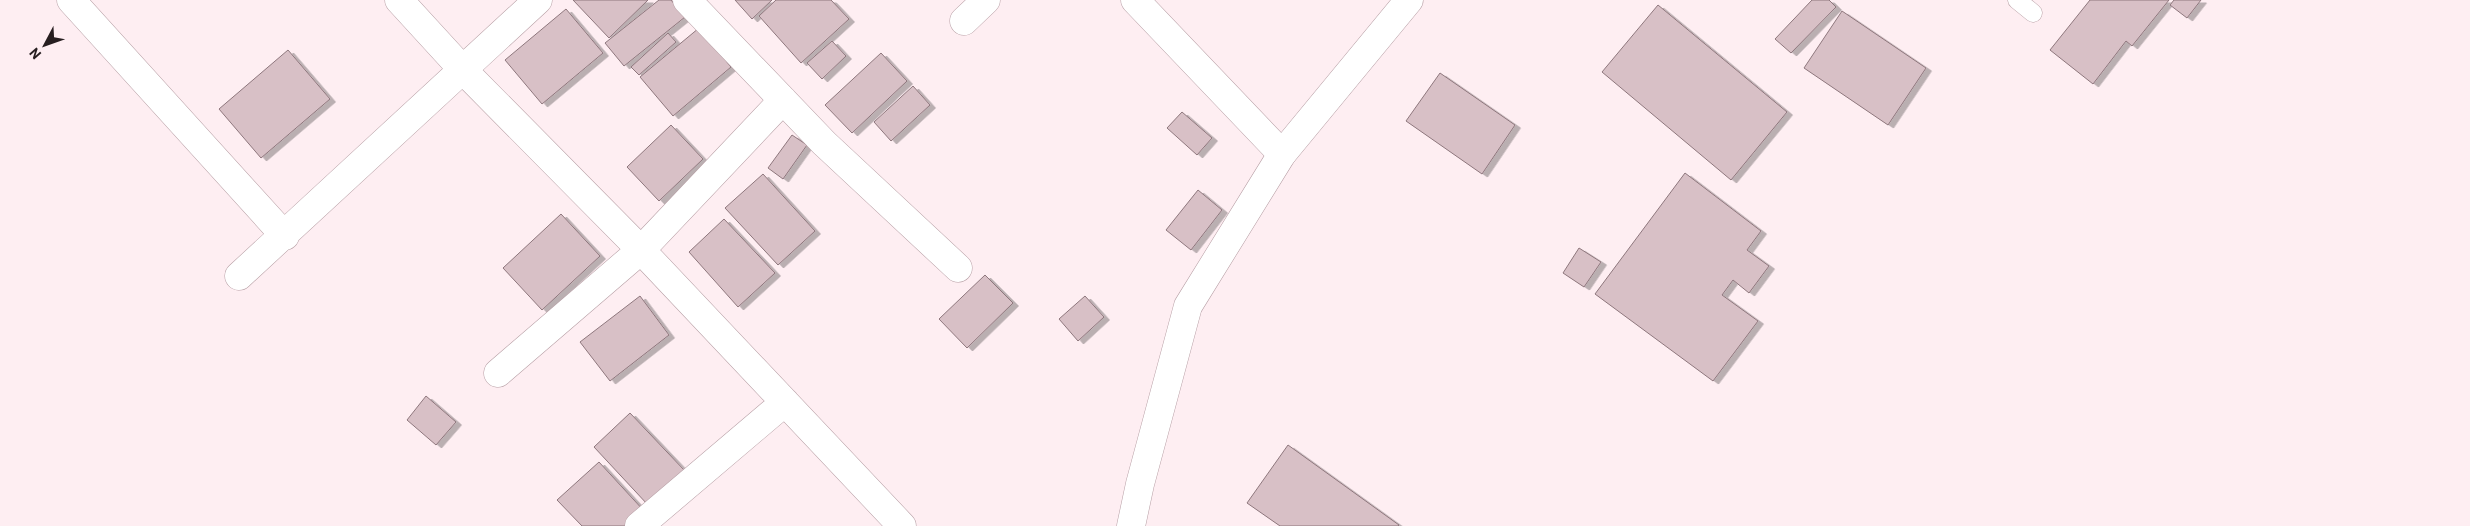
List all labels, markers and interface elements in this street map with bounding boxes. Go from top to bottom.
north arrow [20,20,70,70]
text: N [25,45,44,63]

